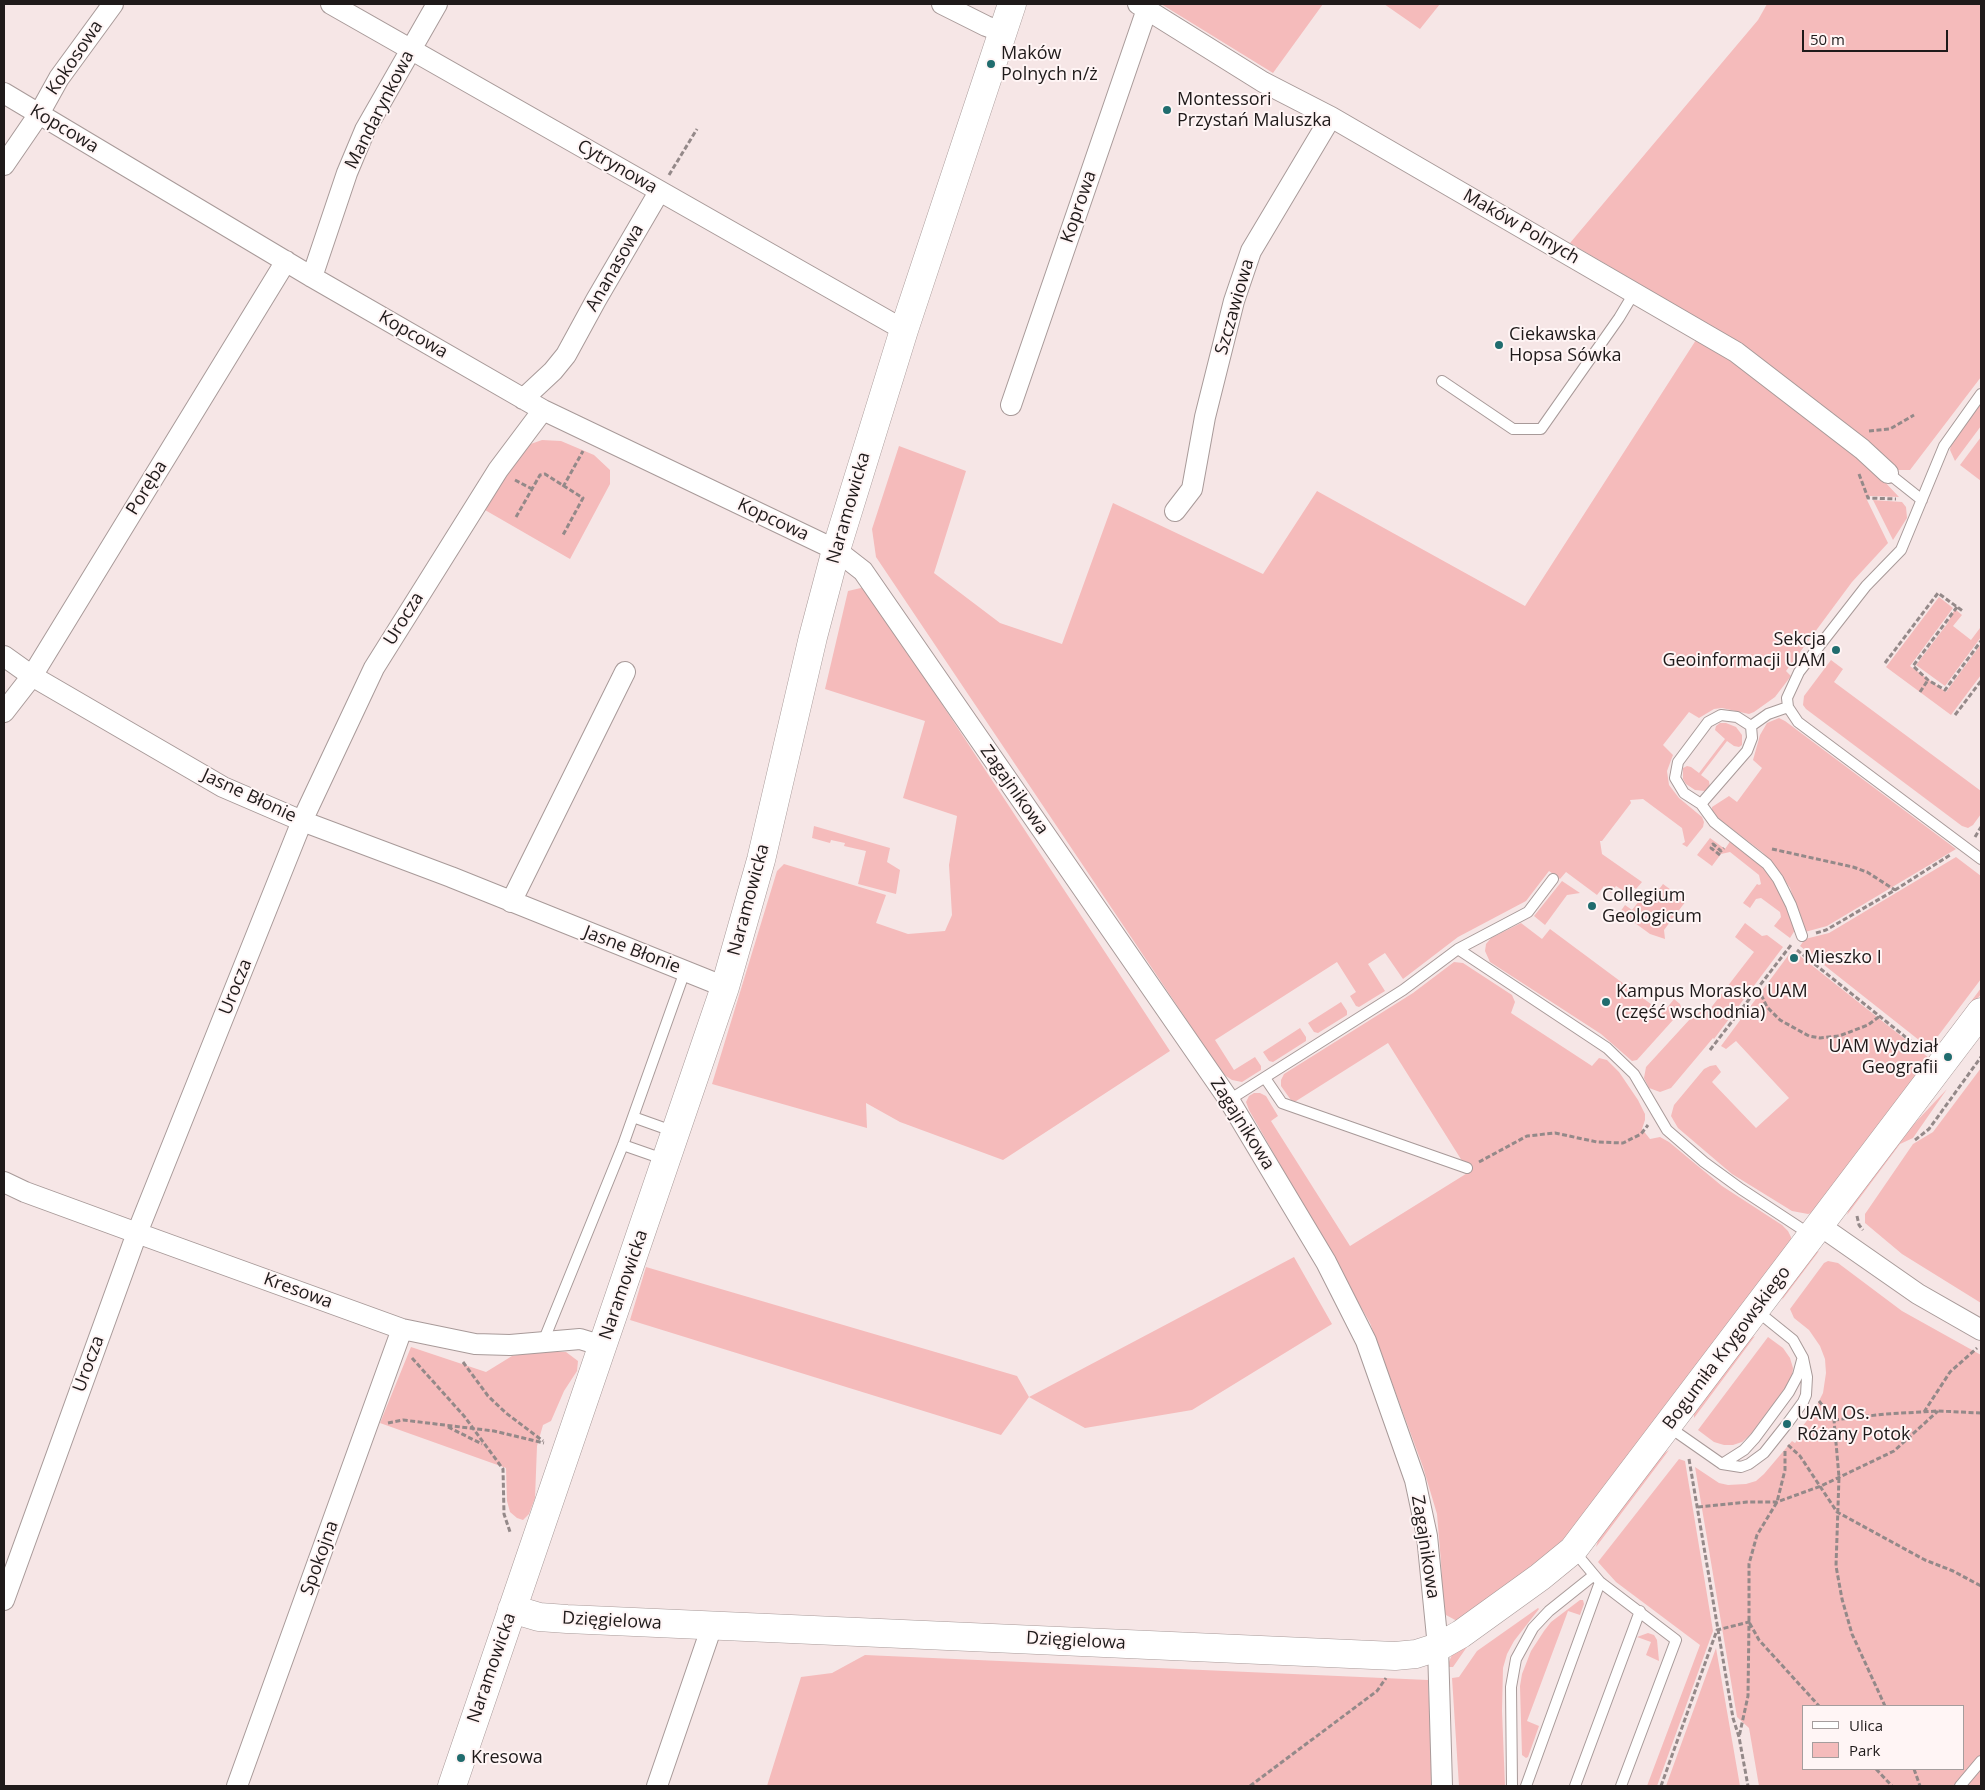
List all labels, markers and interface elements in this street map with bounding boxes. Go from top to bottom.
street label: Kokosowa [42,17,108,99]
scale bar [1805,20,1951,52]
text: 50 m [1810,29,1845,49]
place label: Maków Polnych n/ż [1001,43,1098,86]
street label: Mandarynkowa [341,47,419,173]
marker: Maków Polnych n/ż [985,58,997,70]
place label: Montessori Przystań Maluszka [1177,89,1332,132]
street label: Kopcowa [26,100,102,158]
marker: Montessori Przystań Maluszka [1161,104,1173,116]
street label: Cytrynowa [573,135,661,199]
street label: Koprowa [1057,168,1101,246]
street label: Maków Polnych [1459,185,1583,269]
street label: Ananasowa [581,221,649,315]
street label: Szczawiowa [1211,257,1259,357]
street label: Kopcowa [375,307,451,363]
place label: Ciekawska Hopsa Sówka [1509,324,1621,366]
marker: Ciekawska Hopsa Sówka [1493,339,1505,351]
street label: Naramowicka [823,450,875,566]
street label: Poręba [122,457,172,519]
street label: Kopcowa [734,494,812,546]
street label: Urocza [379,589,429,649]
place label: Sekcja Geoinformacji UAM [1662,629,1826,672]
marker: Sekcja Geoinformacji UAM [1830,644,1842,656]
street label: Zagajnikowa [975,741,1053,839]
street label: Jasne Błonie [198,765,300,827]
street label: Naramowicka [724,842,774,958]
place label: Collegium Geologicum [1602,885,1702,928]
marker: Collegium Geologicum [1586,900,1598,912]
street label: Jasne Błonie [581,922,683,978]
place label: Mieszko I [1804,947,1882,969]
marker: Mieszko I [1788,952,1800,964]
street label: Urocza [215,956,257,1018]
place label: Kampus Morasko UAM (część wschodnia) [1616,981,1808,1024]
marker: Kampus Morasko UAM (część wschodnia) [1600,996,1612,1008]
place label: UAM Wydział Geografii [1828,1036,1938,1078]
marker: UAM Wydział Geografii [1942,1051,1954,1063]
street label: Zagajnikowa [1205,1074,1279,1174]
street label: Naramowicka [595,1227,653,1343]
street label: Bogumiła Krygowskiego [1659,1262,1795,1434]
street label: Kresowa [261,1269,335,1313]
street label: Urocza [69,1333,109,1395]
place label: UAM Os. Różany Potok [1797,1403,1910,1446]
marker: UAM Os. Różany Potok [1781,1418,1793,1430]
street label: Zagajnikowa [1406,1494,1444,1600]
street label: Spokojna [297,1518,343,1598]
street label: Dzięgielowa [562,1608,662,1634]
street label: Naramowicka [463,1610,521,1726]
street label: Dzięgielowa [1026,1628,1126,1654]
legend [1802,1705,1965,1770]
text: Ulica [1849,1715,1883,1735]
text: Park [1849,1740,1880,1760]
place label: Kresowa [471,1747,543,1769]
marker: Kresowa [455,1752,467,1764]

